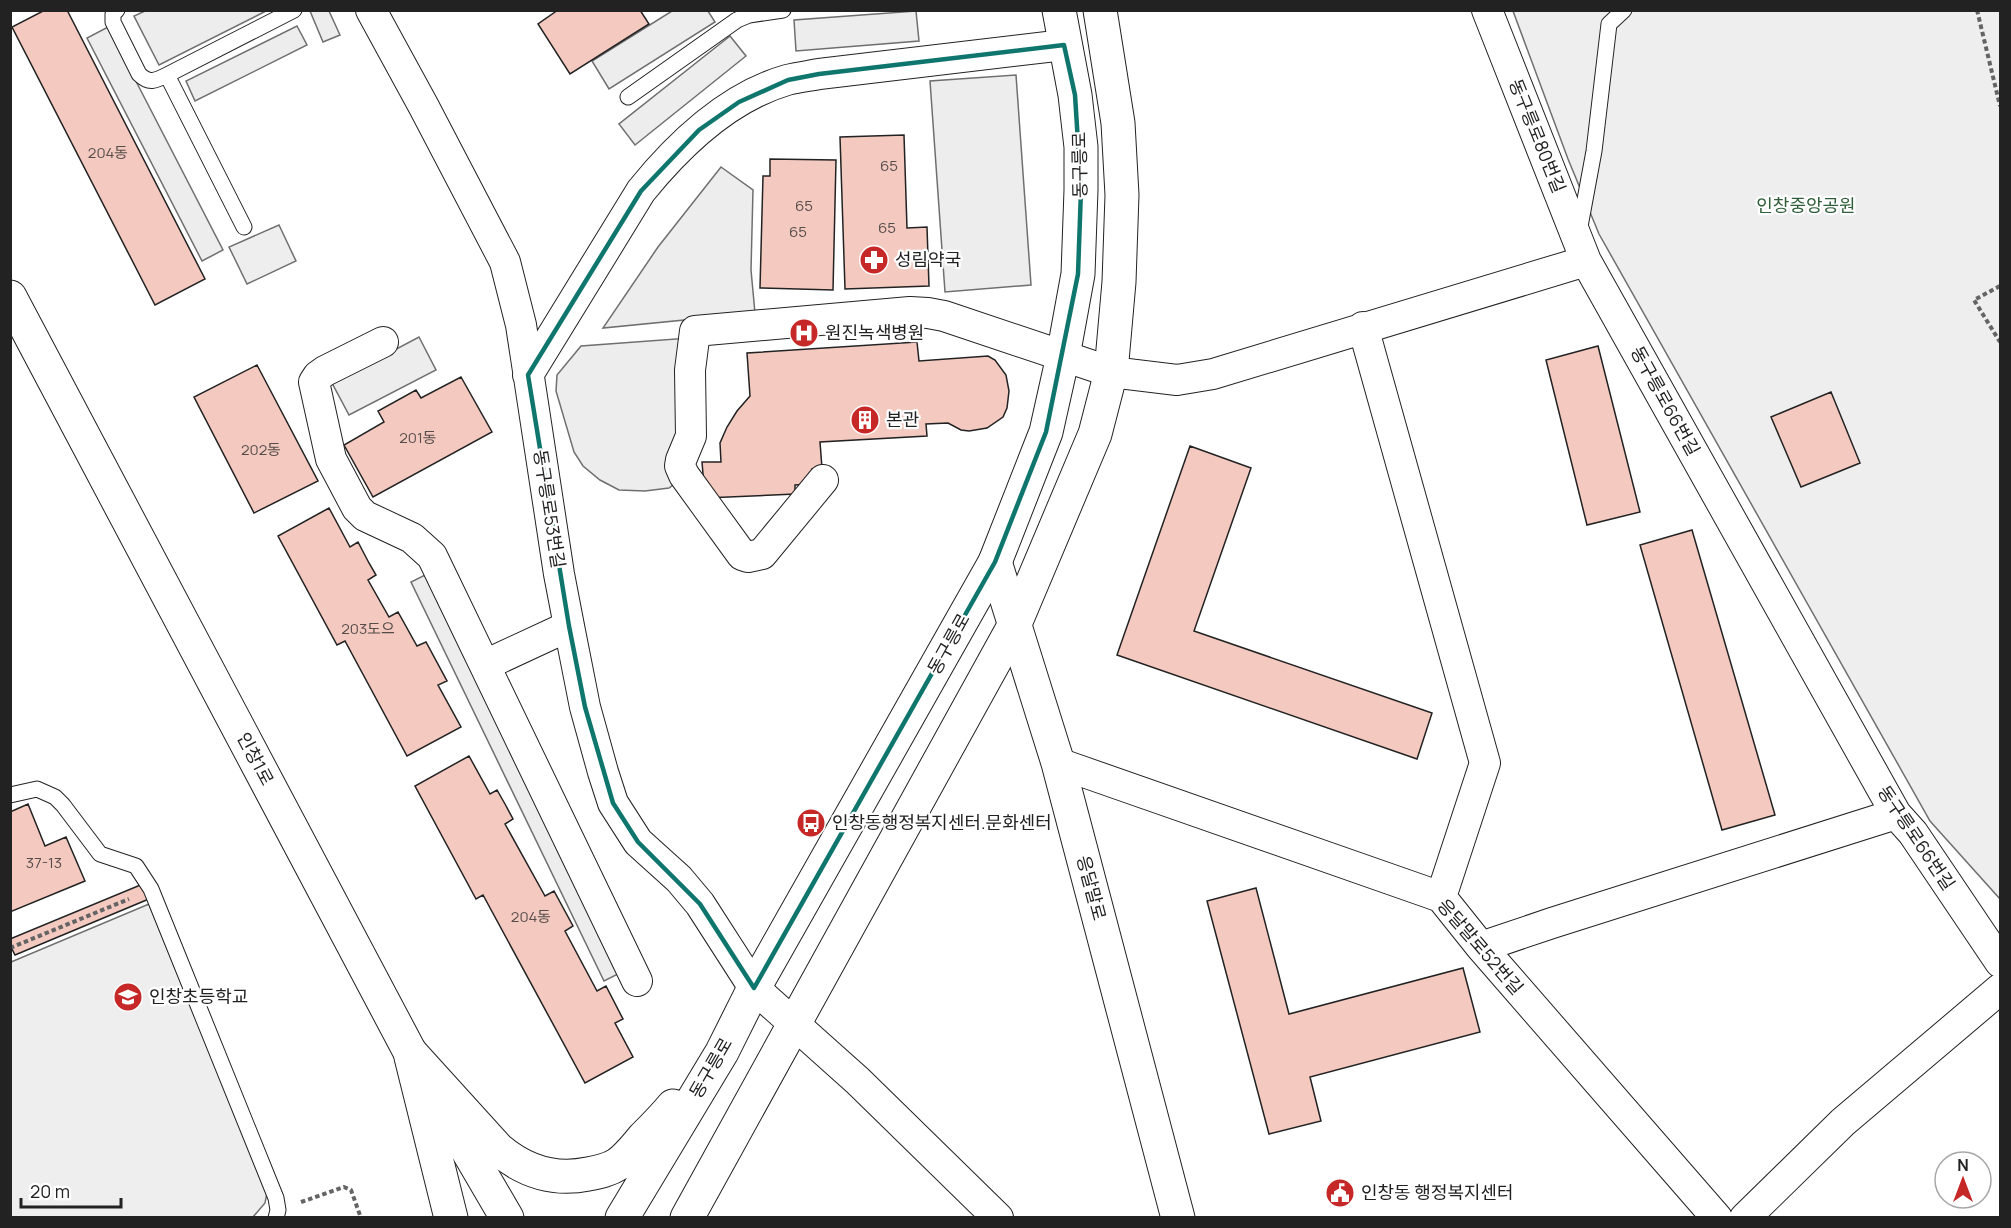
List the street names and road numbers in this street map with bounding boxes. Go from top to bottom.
street label: 동구릉로80번길 [1504,75,1572,196]
street label: 동구릉로 [1066,132,1092,198]
street label: 동구릉로66번길 [1626,341,1706,460]
street label: 동구릉로53번길 [529,448,571,570]
street label: 동구릉로 [922,609,975,678]
street label: 인창1로 [232,728,280,789]
street label: 동구릉로66번길 [1873,780,1961,895]
street label: 응달말로 [1072,853,1112,923]
street label: 응달말로52번길 [1432,893,1529,999]
street label: 동구릉로 [683,1033,737,1102]

